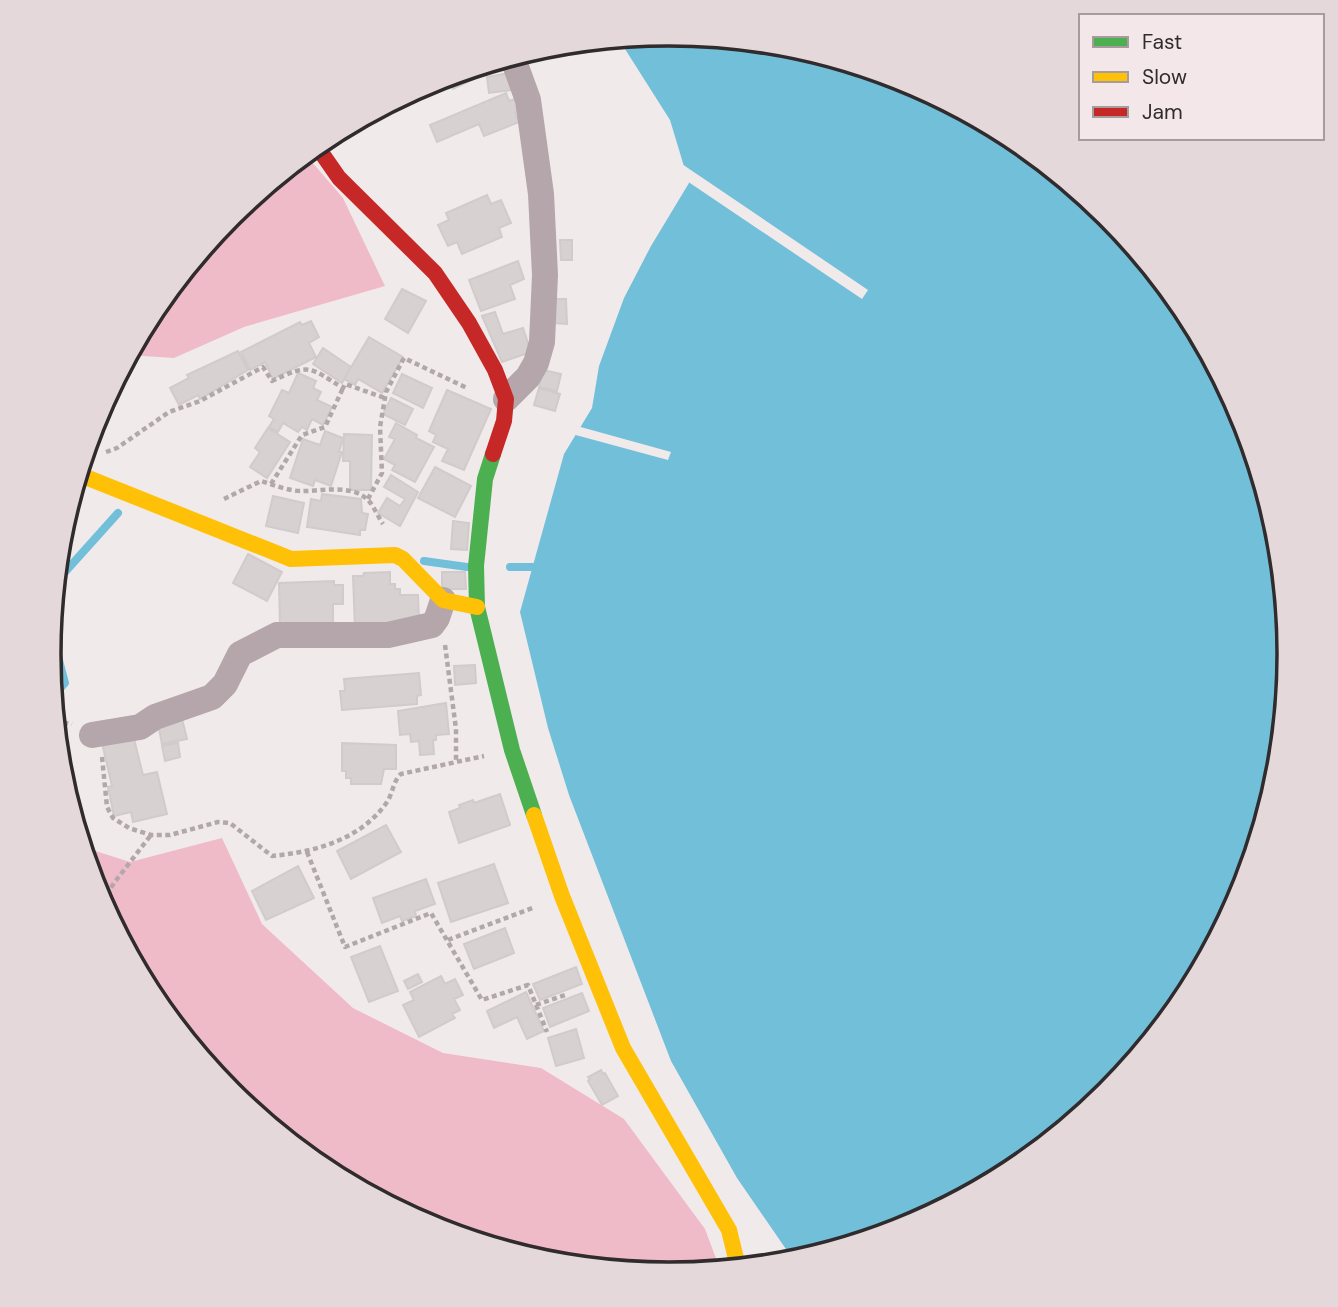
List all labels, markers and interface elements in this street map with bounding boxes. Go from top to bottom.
legend [1079,14,1324,140]
text: Fast [1142,28,1182,56]
text: Slow [1142,63,1187,91]
text: Jam [1142,98,1183,126]

